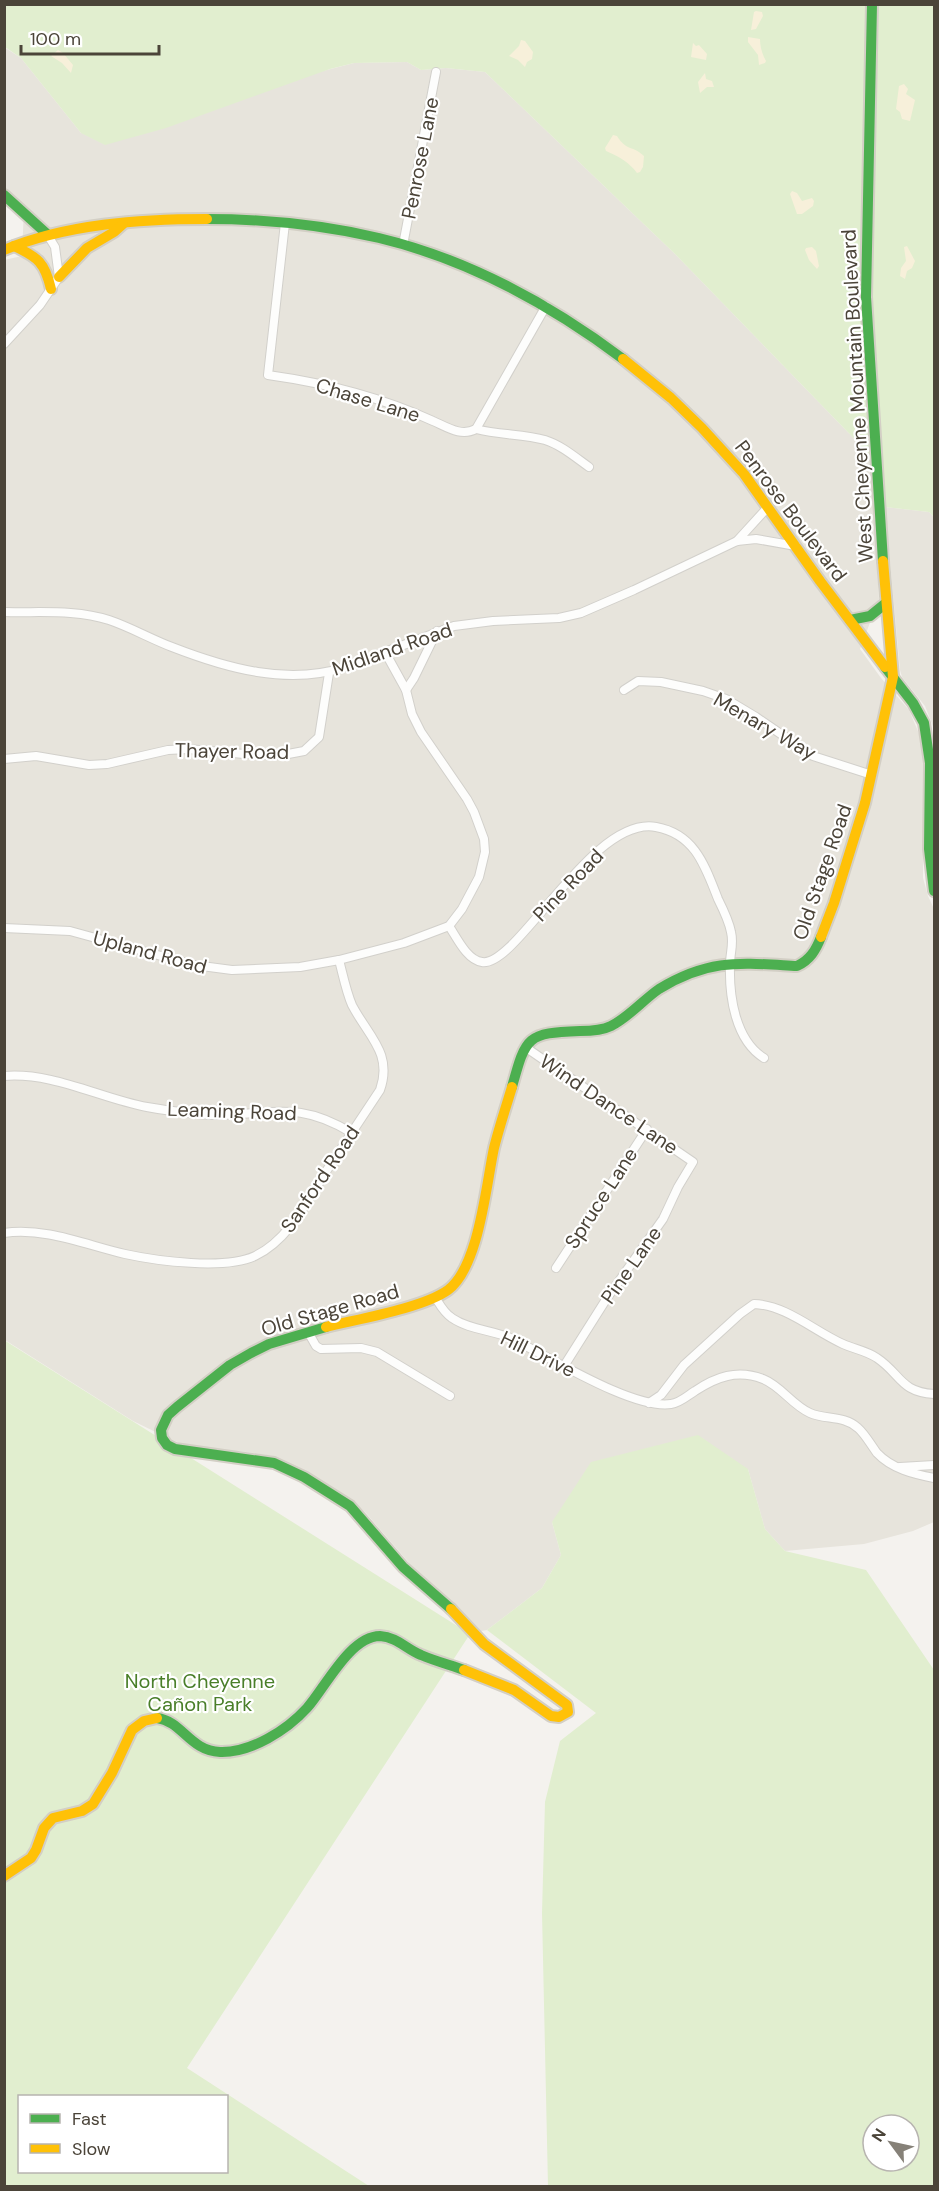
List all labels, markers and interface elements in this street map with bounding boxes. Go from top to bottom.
scale bar [21,18,159,56]
text: 100 m [30,27,81,51]
street label: Penrose Lane [395,95,445,221]
street label: West Cheyenne Mountain Boulevard [835,229,879,563]
street label: Chase Lane [313,372,423,428]
street label: Penrose Boulevard [729,435,853,587]
street label: Midland Road [328,616,456,682]
street label: Menary Way [709,686,821,766]
street label: Thayer Road [175,737,289,765]
street label: Old Stage Road [787,801,857,943]
street label: Pine Road [527,843,609,927]
street label: Upland Road [90,924,210,980]
street label: Wind Dance Lane [535,1048,683,1160]
street label: Leaming Road [167,1096,297,1126]
street label: Sanford Road [275,1120,365,1238]
street label: Spruce Lane [559,1143,643,1253]
street label: Pine Lane [595,1221,667,1309]
street label: Old Stage Road [258,1278,402,1342]
street label: Hill Drive [496,1325,580,1383]
park label: North Cheyenne Cañon Park [125,1668,275,1717]
legend [18,2095,228,2173]
text: Fast [72,2107,107,2131]
north arrow [861,2113,921,2173]
text: N [867,2124,891,2146]
text: Slow [72,2137,111,2161]

